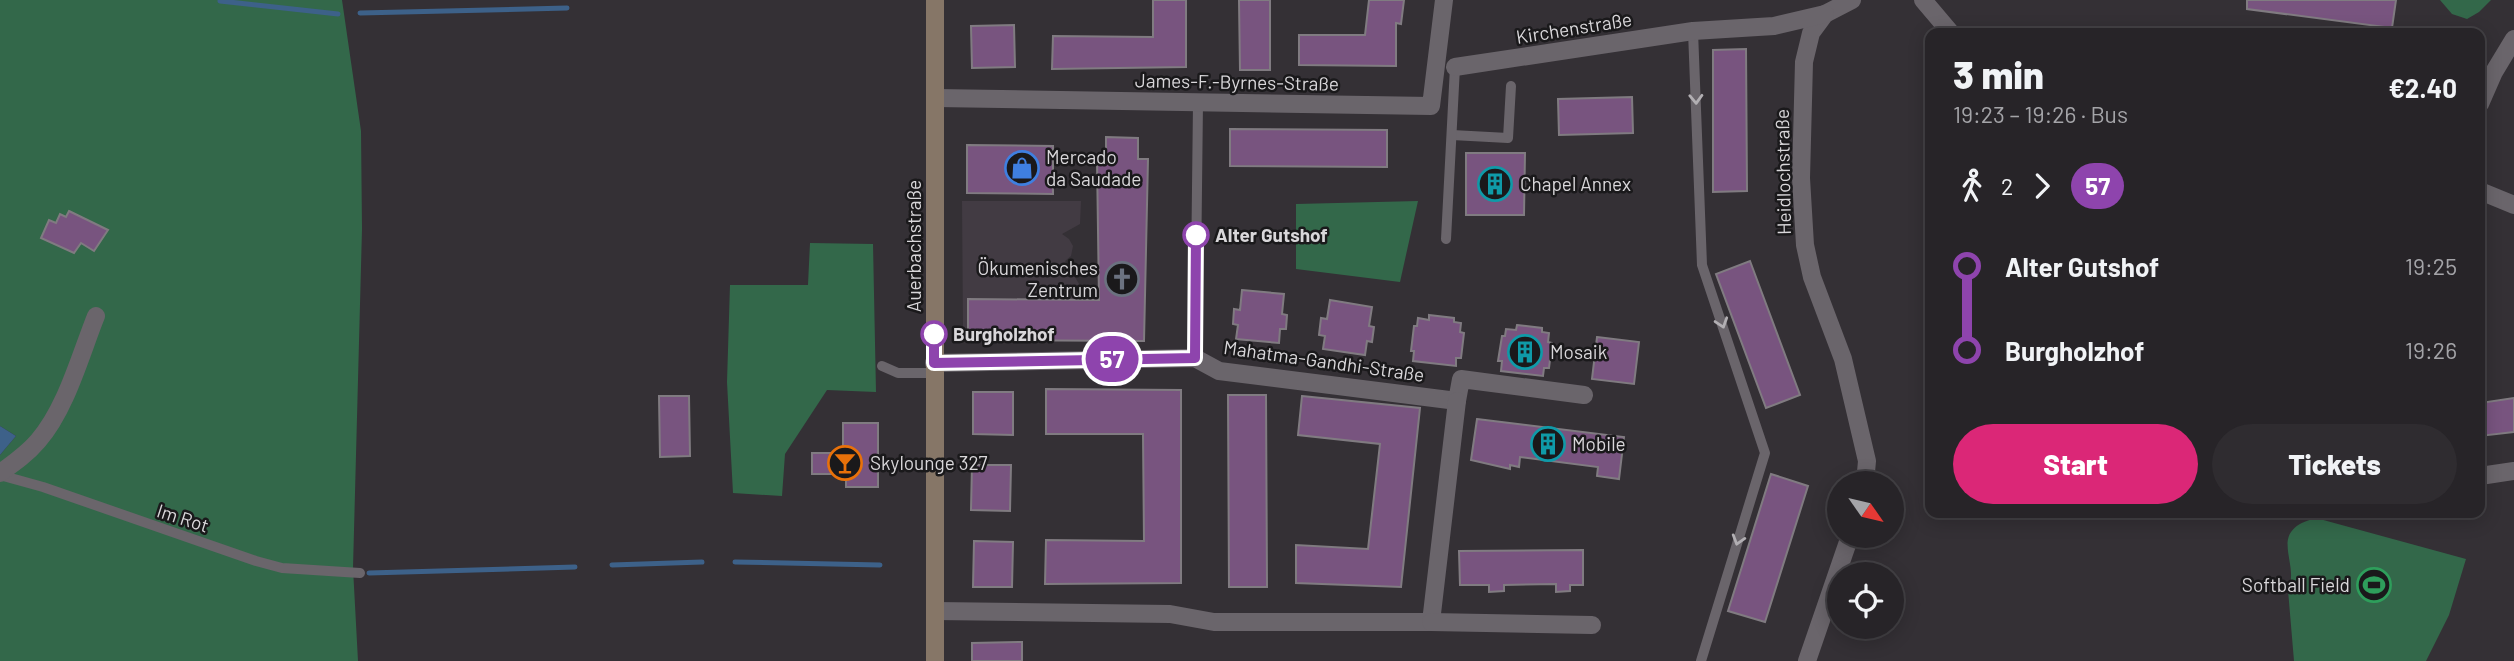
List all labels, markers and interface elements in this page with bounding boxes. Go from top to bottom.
street label: Kirchenstraße [1514,7,1633,48]
text: 3 min [1953,51,2044,97]
street label: James-F.-Byrnes-Straße [1135,68,1339,95]
text: €2.40 [2388,72,2457,103]
one-way arrow [1689,94,1704,105]
text: 19:23 – 19:26 · Bus [1953,100,2128,128]
street label: Heidlochstraße [1770,109,1795,235]
place label: Mercado da Saudade [1046,145,1141,190]
shop icon: Mercado da Saudade [1003,149,1041,187]
building icon: Chapel Annex [1476,165,1514,203]
icon: walk [1953,167,1991,205]
icon: forward [2023,167,2061,205]
text: 57 [2085,171,2110,200]
place label: Chapel Annex [1520,172,1631,195]
text: 2 [2001,172,2013,200]
street label: Auerbachstraße [902,180,925,312]
marker: Alter Gutshof [1183,222,1209,248]
place label: Alter Gutshof [1215,223,1328,246]
text: Alter Gutshof [2005,251,2159,282]
text: 19:25 [2405,252,2457,280]
place label: Ökumenisches Zentrum [977,256,1098,301]
church icon: Ökumenisches Zentrum [1103,260,1141,298]
one-way arrow [1713,317,1728,329]
marker: Burgholzhof [921,321,947,347]
place label: Burgholzhof [953,322,1055,345]
building icon: Mosaik [1506,333,1544,371]
street label: Mahatma-Gandhi-Straße [1222,335,1426,386]
text: Burgholzhof [2005,335,2144,366]
line badge: 57 [1080,336,1144,382]
text: 19:26 [2405,336,2457,364]
place label: Mosaik [1550,340,1607,363]
text: 57 [1100,344,1124,373]
button: Start [1953,424,2198,504]
button: Tickets [2212,424,2457,504]
building icon: Mobile [1529,425,1567,463]
place label: Mobile [1572,432,1626,455]
bar icon: Skylounge 327 [826,444,864,482]
place label: Skylounge 327 [870,451,988,474]
north arrow [1827,471,1904,548]
map controls [1827,471,1904,639]
street label: Im Rot [154,498,212,537]
one-way arrow [1732,533,1747,545]
button: locate [1827,562,1904,639]
sports icon: Softball Field [2355,566,2393,604]
place label: Softball Field [2242,573,2350,596]

